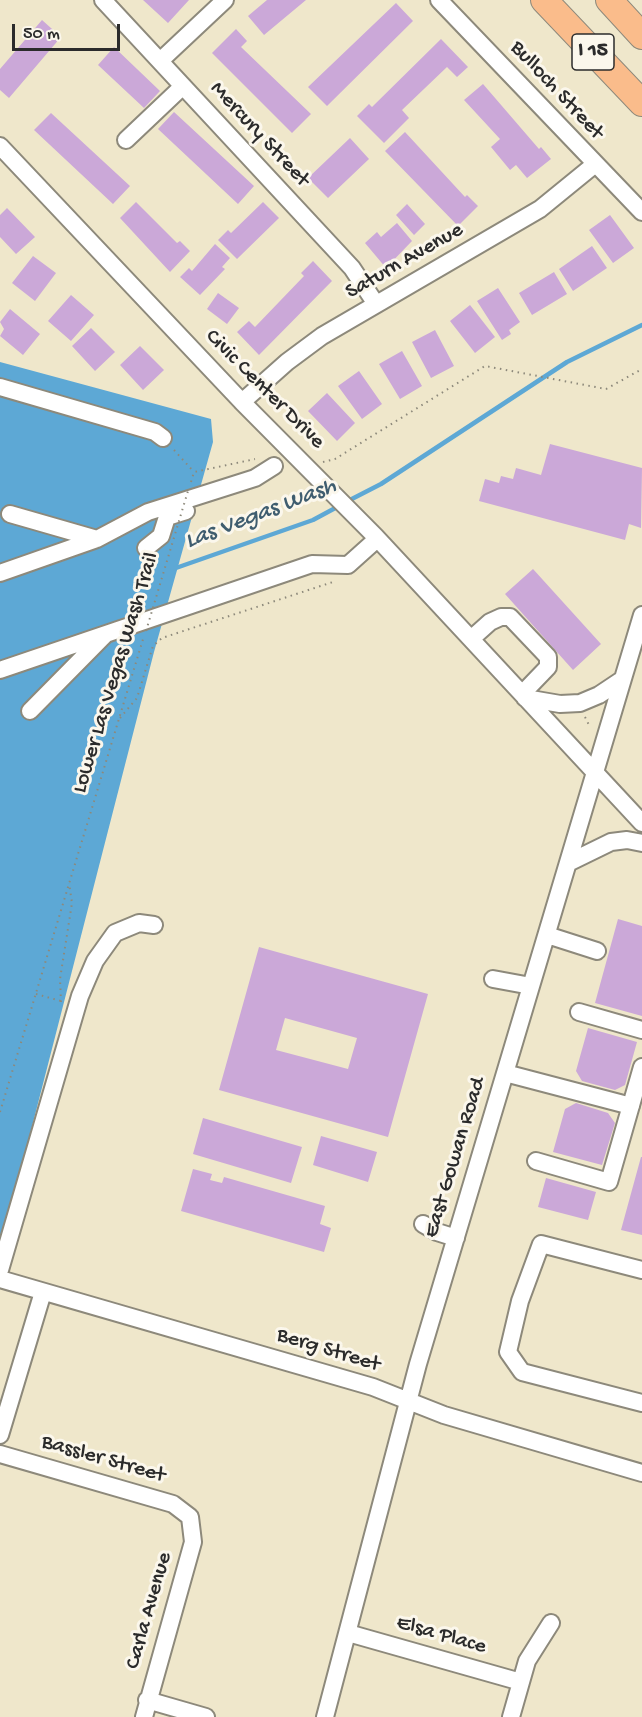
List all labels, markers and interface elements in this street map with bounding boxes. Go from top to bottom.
scale bar [15,12,123,50]
text: 50 m [23,24,60,45]
road number: I 15 [572,34,614,70]
street label: Bulloch Street [503,36,609,146]
street label: Mercury Street [203,77,315,193]
street label: Saturn Avenue [342,218,468,306]
street label: Civic Center Drive [198,324,330,456]
water label: Las Vegas Wash [181,473,341,557]
street label: Lower Las Vegas Wash Trail [68,550,166,796]
street label: East Gowan Road [419,1075,493,1241]
street label: Berg Street [273,1323,383,1379]
street label: Bassler Street [38,1430,168,1490]
street label: Carla Avenue [121,1550,179,1672]
street label: Elsa Place [393,1611,489,1661]

